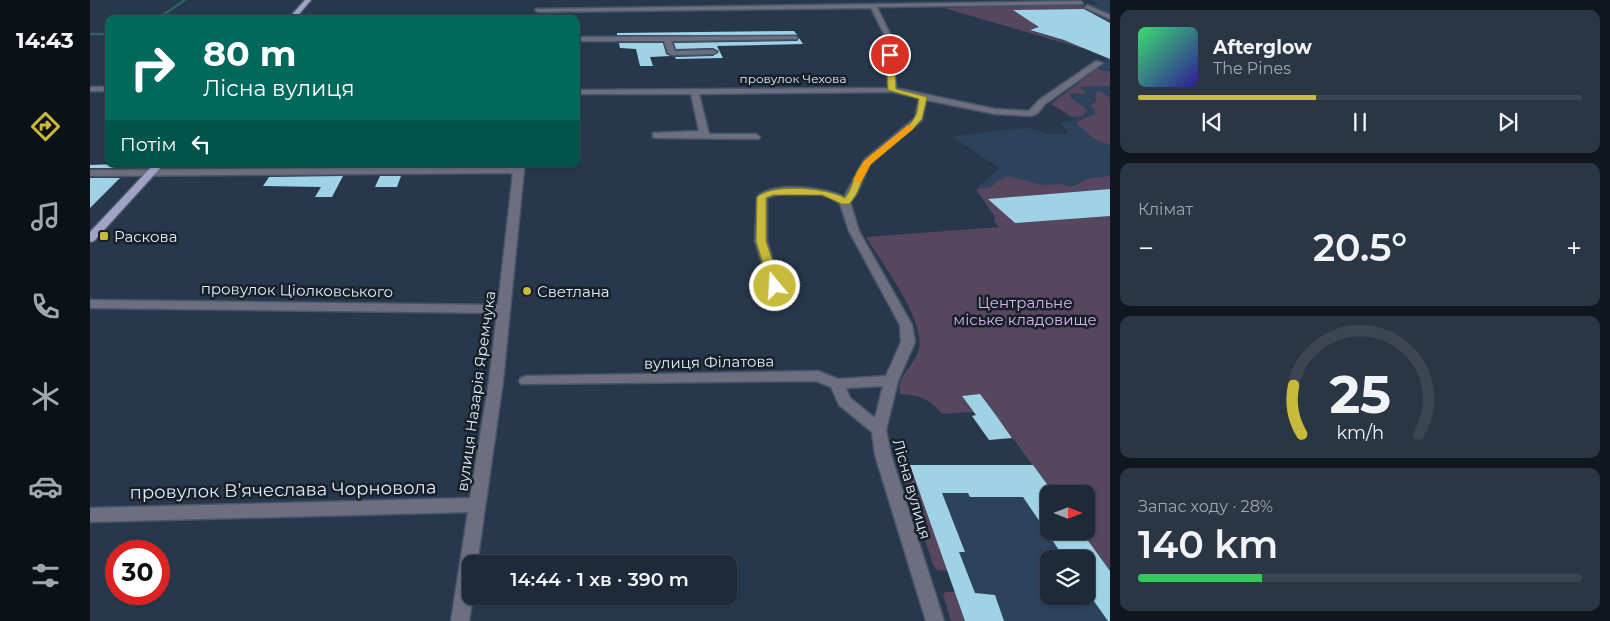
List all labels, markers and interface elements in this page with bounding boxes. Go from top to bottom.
text: 14:43 [16,27,74,54]
text: 80 m [203,32,297,75]
pin [869,34,911,76]
icon: right [120,35,185,100]
text: Afterglow [1213,36,1312,59]
icon: arrive [876,41,904,69]
text: The Pines [1213,59,1291,78]
street label: провулок Чехова [740,71,846,86]
text: Лісна вулиця [203,75,355,102]
icon: previous [1198,108,1226,136]
icon: pause [1346,108,1374,136]
icon: next [1494,108,1522,136]
icon: directions [28,109,63,144]
icon: left [187,130,215,158]
text: Потім [120,133,177,156]
icon: music [28,199,63,234]
text: Клімат [1138,200,1193,219]
text: 20.5° [1313,224,1407,271]
place label: Раскова [114,227,177,246]
marker: Раскова [98,230,110,242]
text: − [1138,231,1154,265]
text: + [1566,231,1582,265]
position arrow [748,259,800,311]
street label: провулок Ціолковського [201,279,393,301]
place label: Светлана [537,282,610,301]
marker: Светлана [521,285,533,297]
icon: phone [28,289,63,324]
street label: вулиця Назарія Яремчука [453,289,499,493]
park label: Центральне міське кладовище [953,293,1097,329]
street label: вулиця Філатова [644,351,774,373]
text: 25 [1329,363,1391,426]
icon: climate [28,379,63,414]
text: km/h [1336,422,1384,443]
street label: Лісна вулиця [889,437,935,541]
icon: car [28,469,63,504]
street label: провулок Вʼячеслава Чорновола [130,476,436,504]
north arrow [1040,485,1095,540]
map controls [1040,485,1095,605]
text: Запас ходу · 28% [1138,497,1273,516]
text: 140 km [1138,521,1278,568]
speed limit sign: 30 [105,540,170,605]
button: layers [1040,550,1095,605]
icon: filters [28,558,63,593]
text: 14:44 · 1 хв · 390 m [510,568,689,591]

